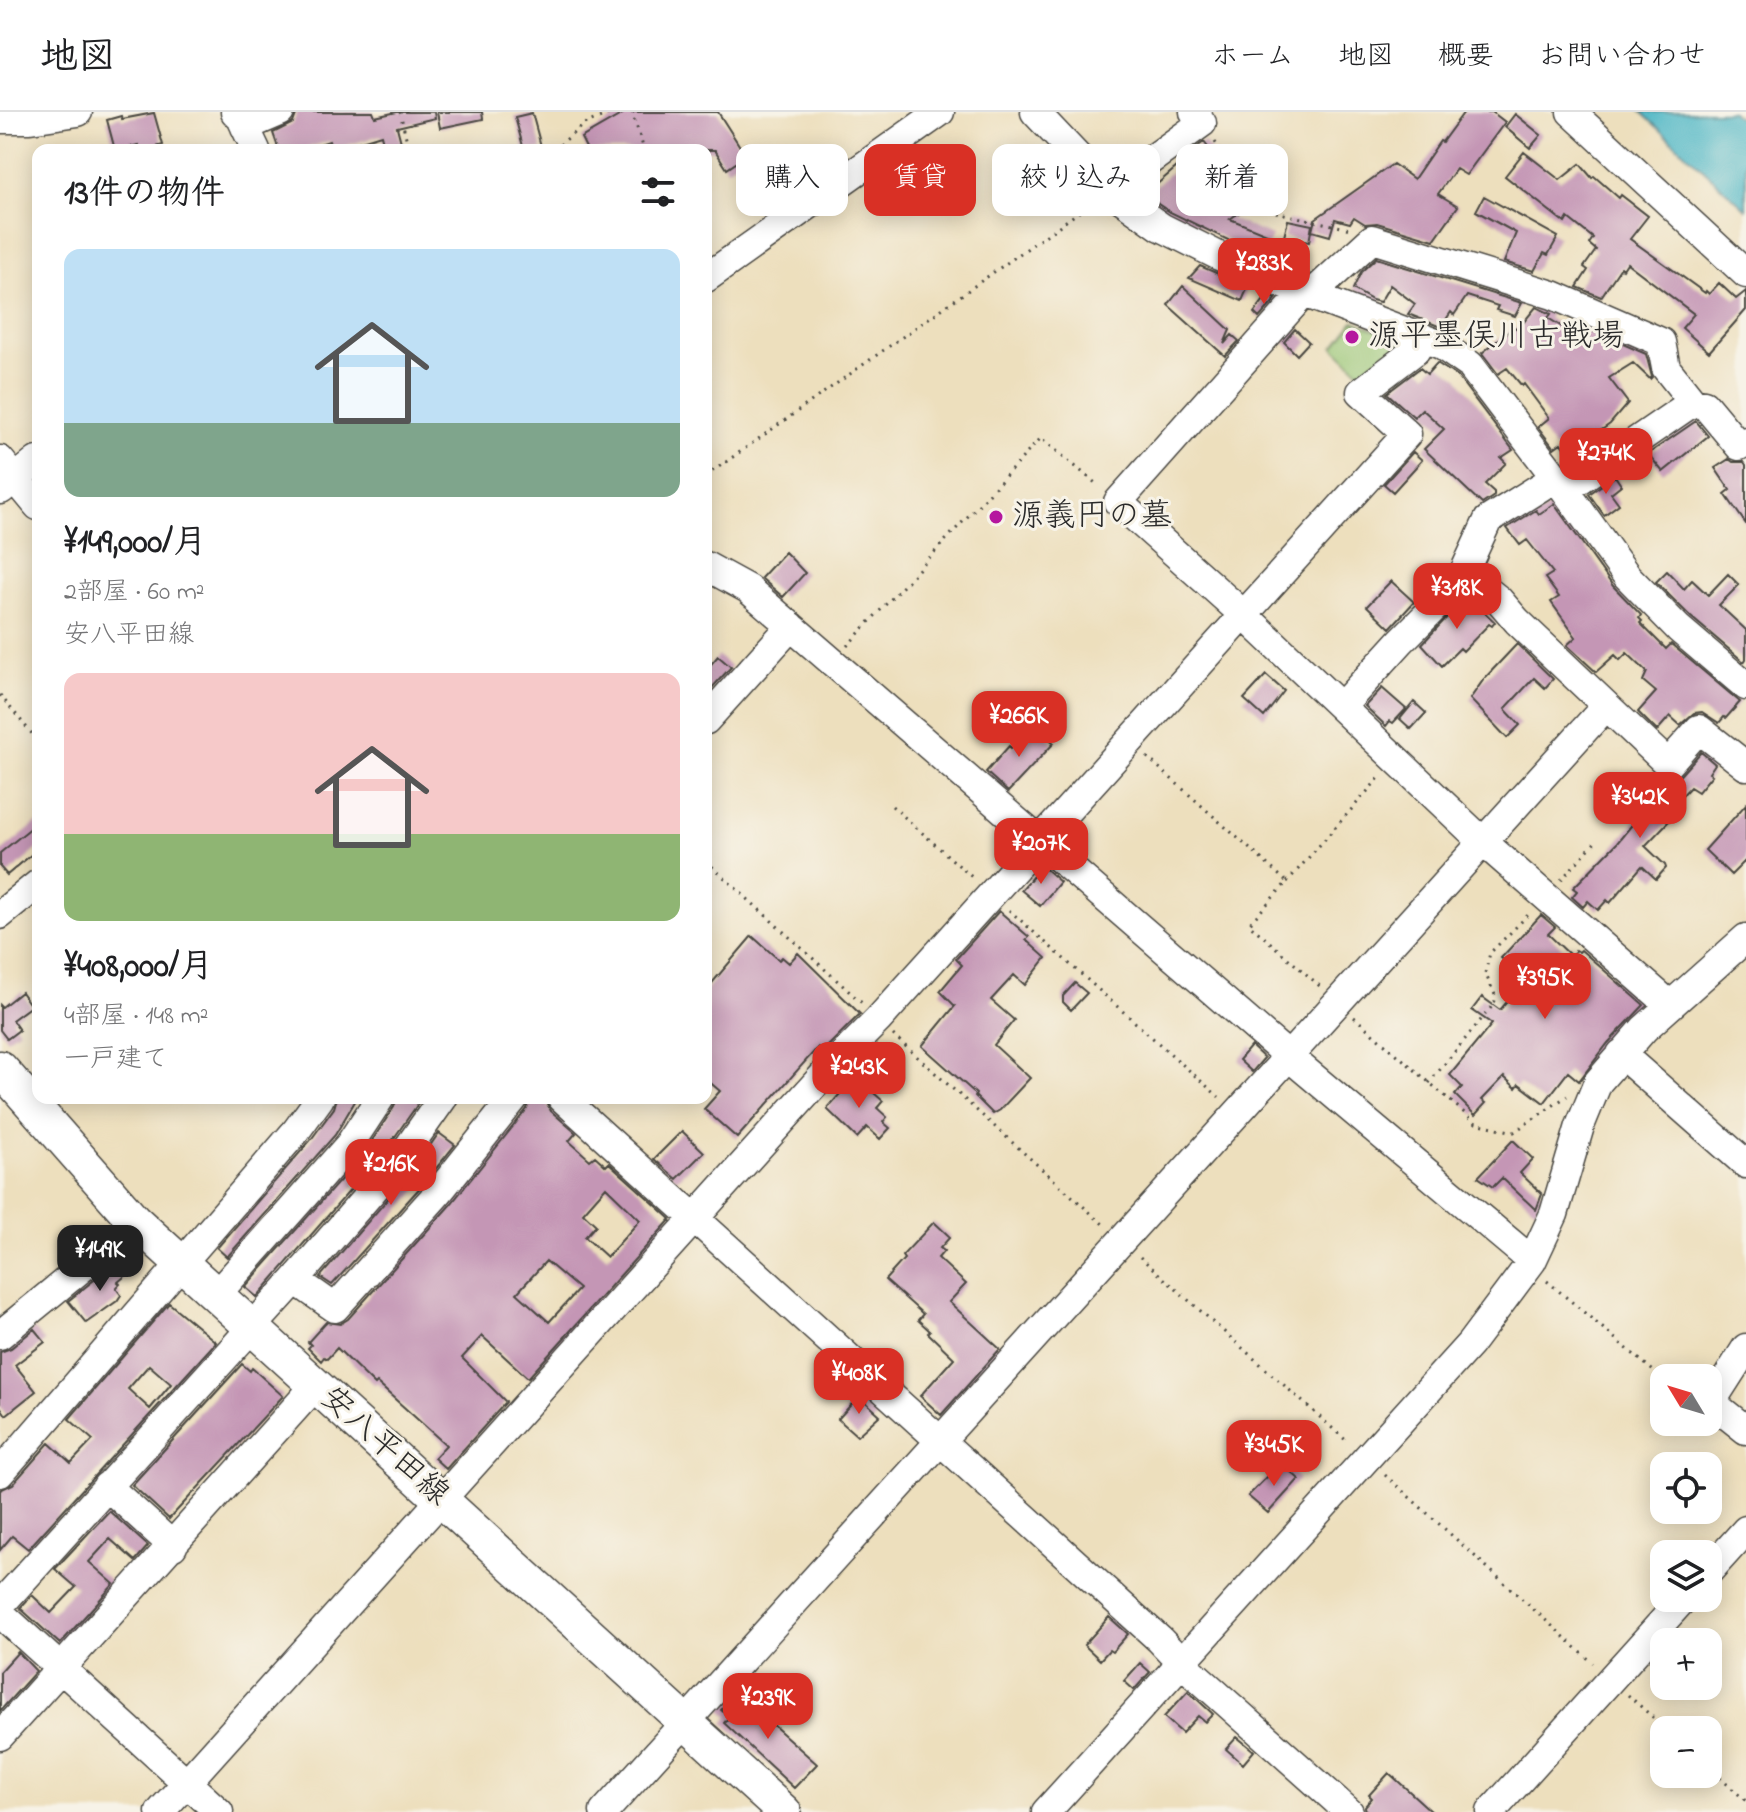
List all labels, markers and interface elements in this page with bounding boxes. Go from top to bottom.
text: 地図 [40,31,116,87]
text: ホーム [1211,37,1294,78]
text: 地図 [1338,37,1394,78]
text: 概要 [1438,37,1494,78]
text: お問い合わせ [1538,37,1706,78]
chip: 購入 [736,144,848,216]
chip: 賃貸 [864,144,976,216]
chip: 絞り込み [992,144,1160,216]
chip: 新着 [1176,144,1288,216]
text: 13件の物件 [64,170,225,220]
icon: filters [636,170,680,214]
pin: ¥283K [1208,238,1320,306]
text: ¥283K [1236,245,1292,283]
icon: home [300,301,444,445]
place label: 源平墨俣川古戦場 [1368,314,1624,361]
marker: 源平墨俣川古戦場 [1343,328,1361,346]
pin: ¥274K [1550,428,1662,496]
text: ¥274K [1577,435,1635,473]
place label: 源義円の墓 [1012,494,1172,541]
marker: 源義円の墓 [987,508,1005,526]
text: ¥149,000/月 [64,519,207,569]
pin: ¥318K [1401,563,1513,631]
text: ¥318K [1431,570,1483,608]
text: 2部屋 · 60 m² [64,574,205,612]
text: 安八平田線 [64,617,194,655]
pin: ¥266K [963,691,1075,759]
text: ¥266K [990,698,1048,736]
icon: home [300,725,444,869]
pin: ¥342K [1584,772,1696,840]
text: ¥342K [1611,779,1669,817]
pin: ¥207K [985,818,1097,886]
text: ¥207K [1012,825,1070,863]
text: ¥408,000/月 [64,943,213,993]
pin: ¥395K [1489,953,1601,1021]
text: ¥395K [1517,960,1573,998]
text: 4部屋 · 148 m² [64,998,208,1036]
text: 一戸建て [64,1041,168,1079]
pin: ¥243K [803,1042,915,1110]
text: ¥243K [830,1049,888,1087]
pin: ¥216K [335,1139,447,1207]
text: ¥216K [363,1146,419,1184]
pin: ¥149K [44,1225,156,1293]
text: ¥149K [75,1232,125,1270]
pin: ¥408K [803,1348,915,1416]
text: ¥408K [832,1355,886,1393]
north arrow [1650,1364,1722,1436]
map controls [1650,1364,1722,1788]
street label: 安八平田線 [309,1376,459,1518]
pin: ¥345K [1218,1420,1330,1488]
text: ¥345K [1244,1427,1304,1465]
button: locate [1650,1452,1722,1524]
button: layers [1650,1540,1722,1612]
button: + [1650,1628,1722,1700]
pin: ¥239K [712,1673,824,1741]
text: ¥239K [741,1680,795,1718]
button: − [1650,1716,1722,1788]

